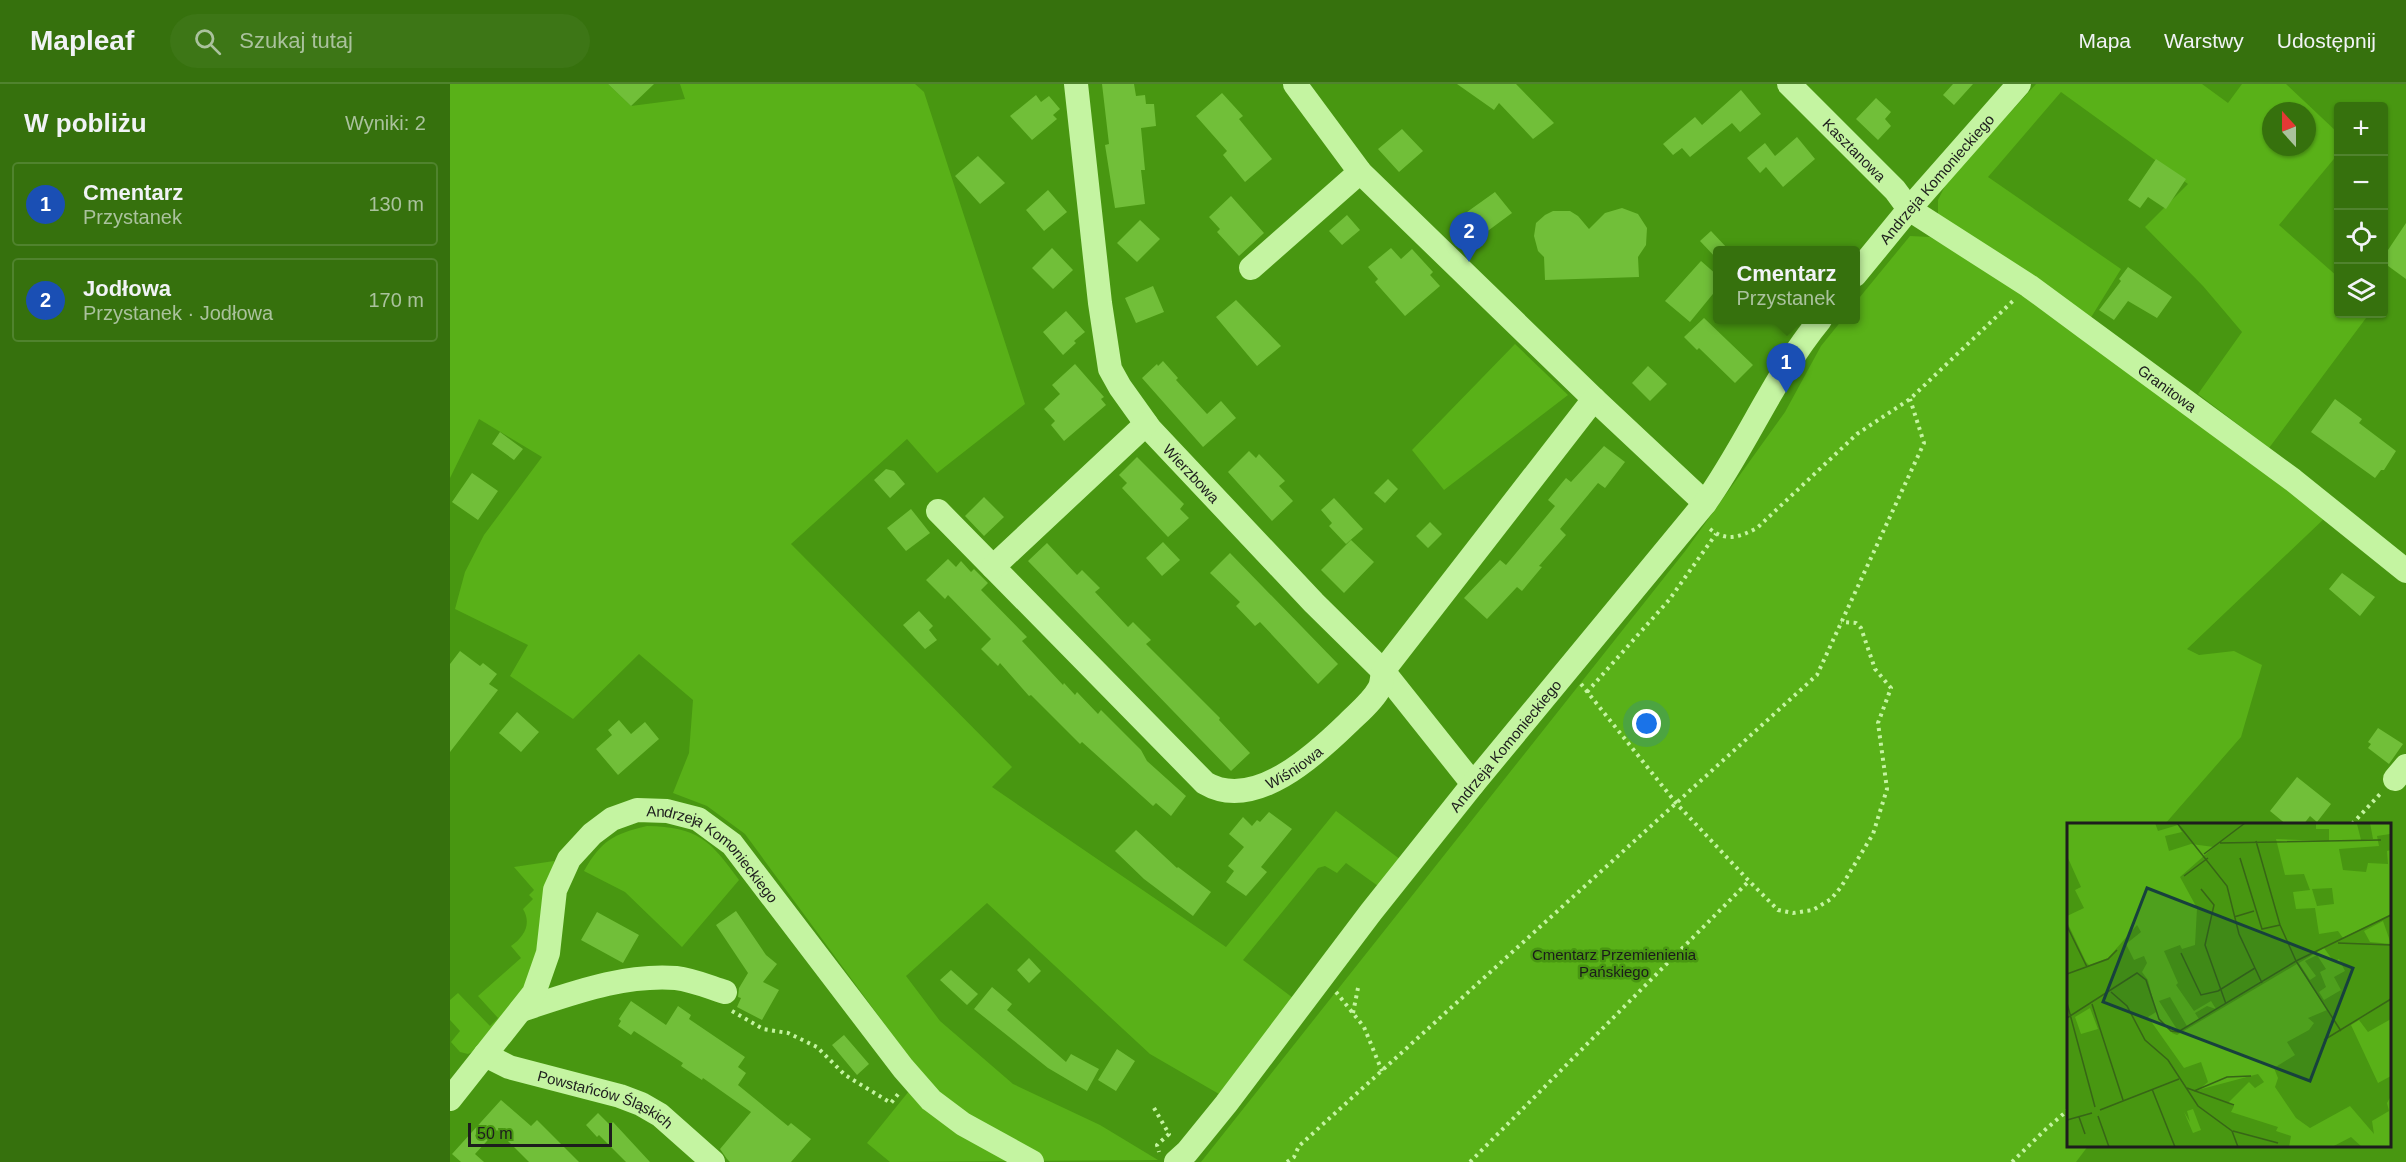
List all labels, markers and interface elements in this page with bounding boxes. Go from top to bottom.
search box [170,14,590,68]
text: Mapleaf [30,25,134,56]
icon: search [191,25,224,58]
text: Szukaj tutaj [239,28,353,53]
text: Mapa [2079,29,2131,52]
text: Warstwy [2164,29,2244,52]
text: Udostępnij [2277,29,2376,52]
north arrow [2262,102,2316,156]
map controls [2334,102,2388,318]
button: + [2334,102,2388,156]
text: W pobliżu [24,108,147,138]
street label: Andrzeja Komonieckiego [1876,110,1997,247]
text: Wyniki: 2 [345,112,426,134]
street label: Kasztanowa [1820,115,1890,185]
button: − [2334,156,2388,210]
text: Cmentarz [83,180,183,205]
text: 1 [40,193,51,215]
text: 130 m [368,193,424,215]
text: Przystanek [83,206,182,228]
button: locate [2334,210,2388,264]
pin: 2 [1450,212,1488,262]
popup [1713,246,1860,324]
text: Cmentarz [1736,261,1837,286]
button: layers [2334,264,2388,318]
text: Jodłowa [83,276,171,301]
text: Przystanek [1736,287,1835,309]
text: 2 [40,289,51,311]
text: 170 m [368,289,424,311]
text: Przystanek · Jodłowa [83,302,273,324]
pin: 1 [1766,344,1806,393]
street label: Granitowa [2135,361,2201,415]
street label: Wierzbowa [1160,440,1224,507]
street label: Andrzeja Komonieckiego [1446,676,1564,815]
your location [1632,709,1661,738]
street label: Wiśniowa [1263,742,1326,792]
street label: Andrzeja Komonieckiego [646,802,782,906]
inset map [2067,823,2391,1147]
park label: Cmentarz Przemienienia Pańskiego [1532,946,1697,980]
street label: Powstańców Śląskich [536,1066,677,1131]
scale bar [468,1120,612,1148]
text: 50 m [477,1125,513,1142]

